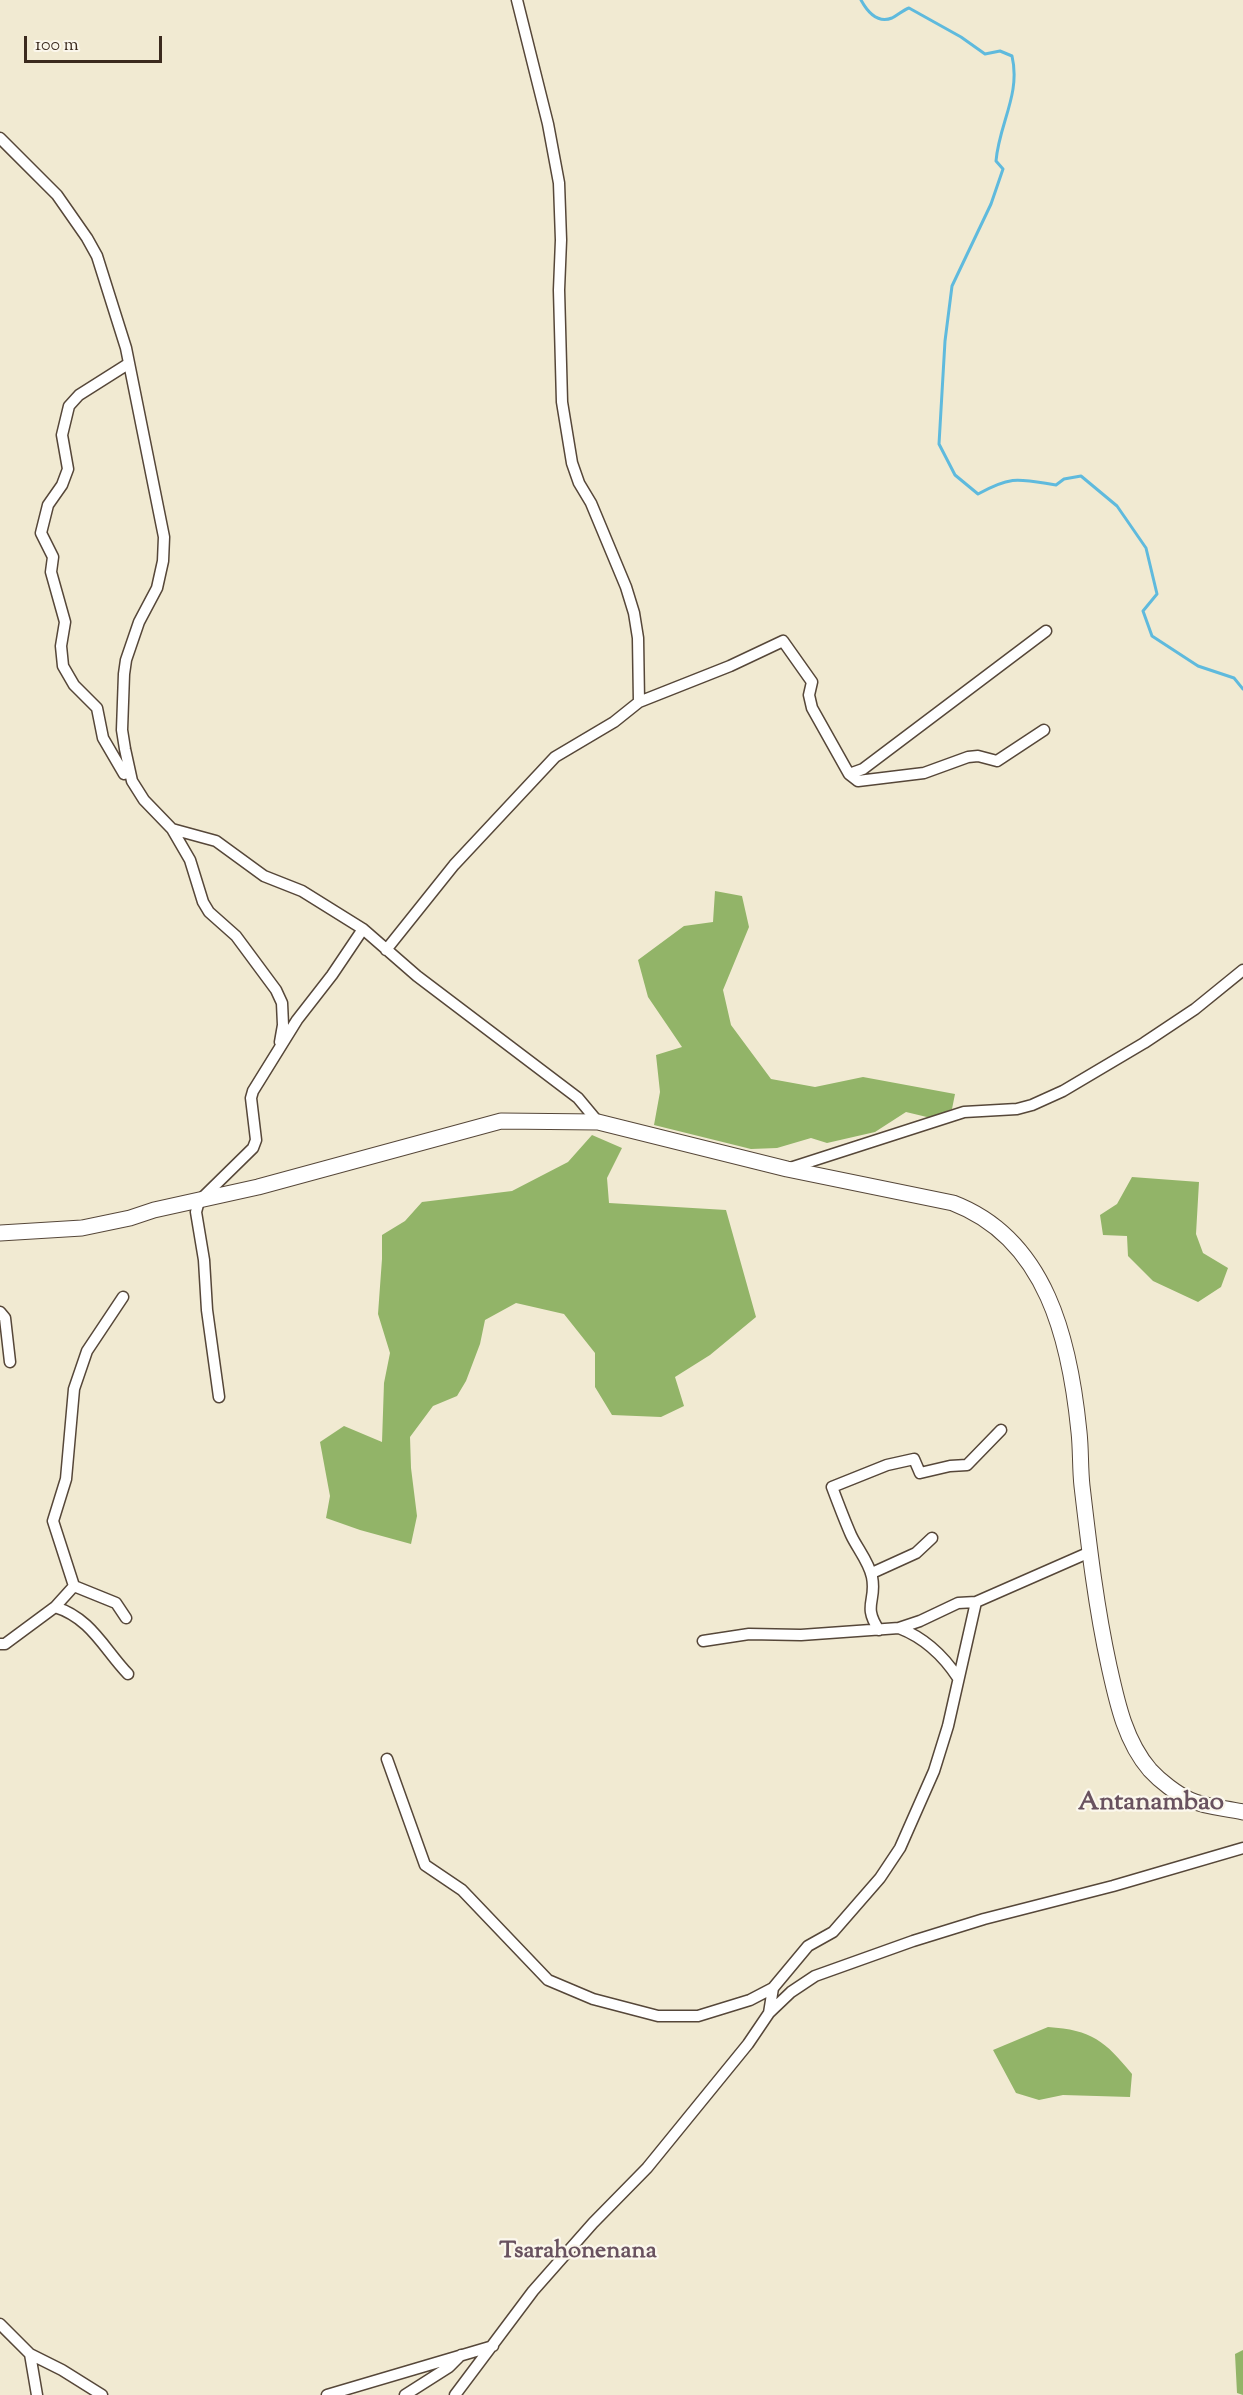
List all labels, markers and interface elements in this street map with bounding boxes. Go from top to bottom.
scale bar [27,24,165,62]
text: 100 m [35,33,79,59]
district label: Antanambao [1078,1789,1224,1821]
district label: Tsarahonenana [499,2239,657,2267]

